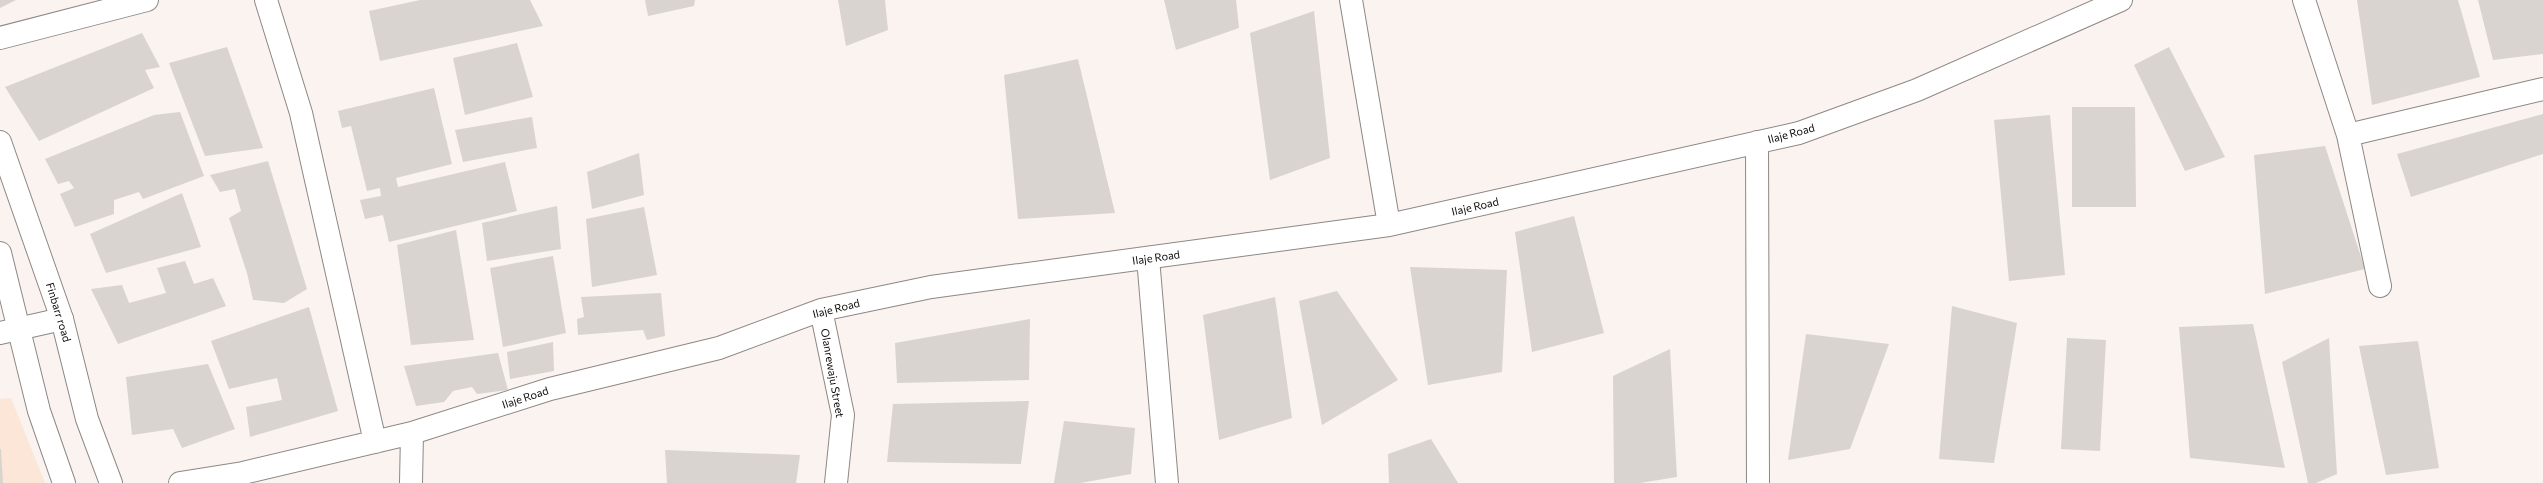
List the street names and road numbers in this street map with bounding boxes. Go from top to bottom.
street label: Ilaje Road [1766,121,1816,145]
street label: Ilaje Road [1450,194,1500,218]
street label: Ilaje Road [1131,247,1181,267]
street label: Finbarr road [44,281,74,343]
street label: Ilaje Road [811,296,861,320]
street label: Olanrewaju Street [819,327,847,419]
street label: Ilaje Road [500,383,550,411]

